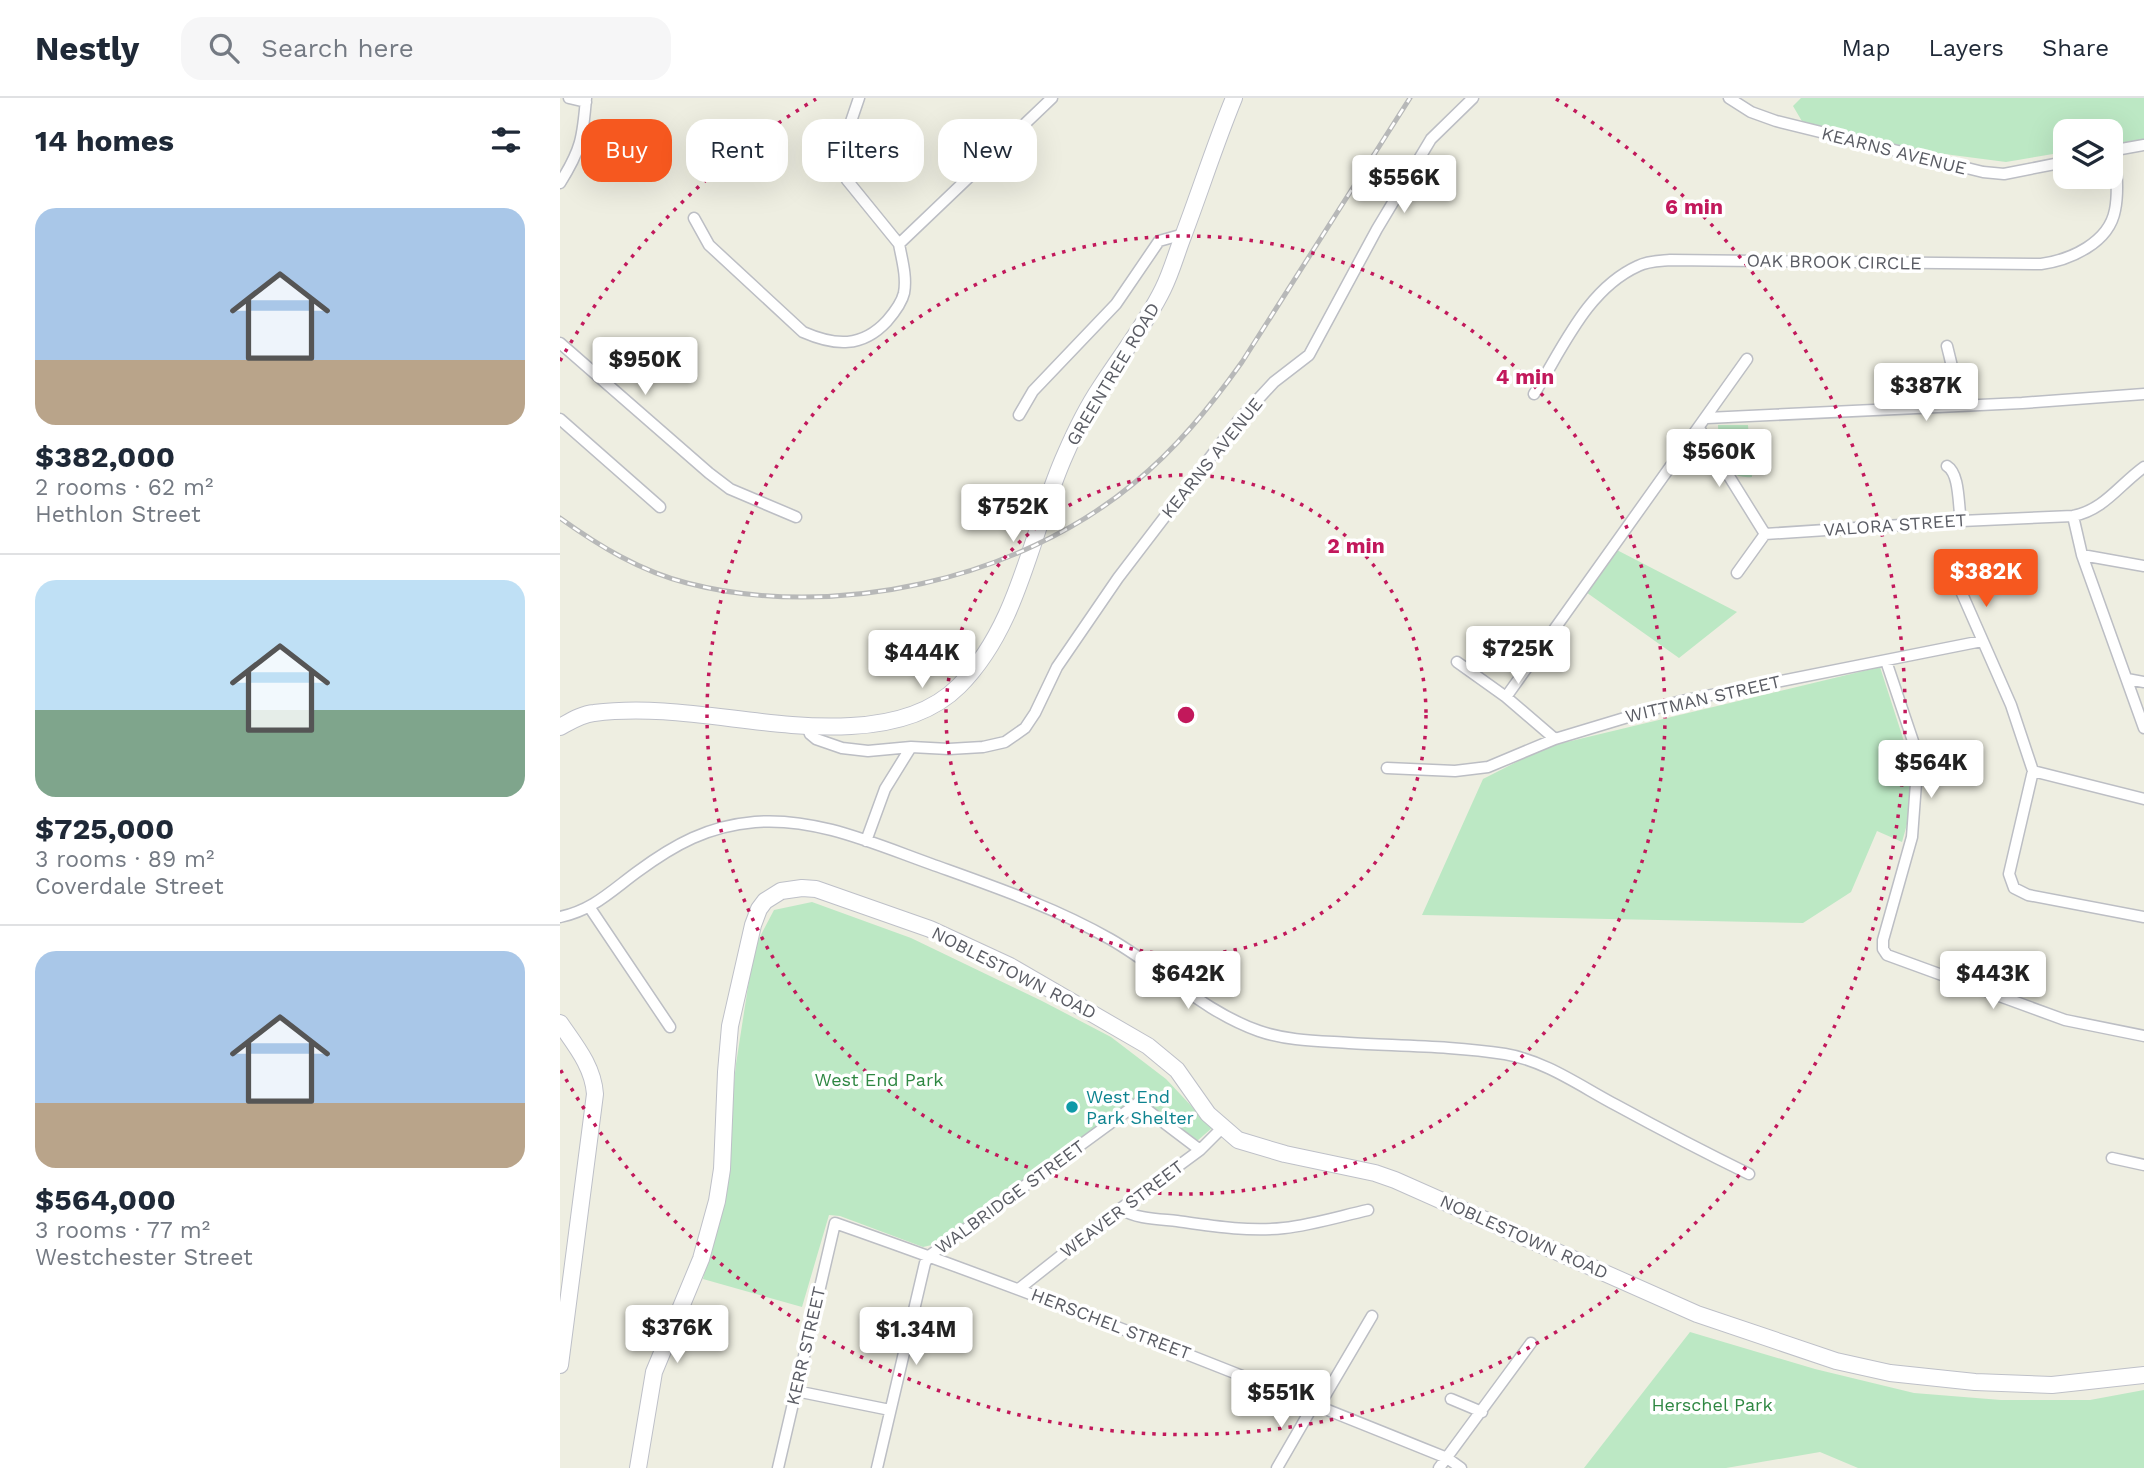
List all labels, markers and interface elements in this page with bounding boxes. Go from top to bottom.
search box [181,17,671,80]
text: Nestly [35,29,139,68]
icon: search [205,29,243,67]
text: Search here [261,33,414,63]
text: Map [1842,34,1890,62]
text: Layers [1928,34,2004,62]
text: Share [2042,34,2109,62]
chip: Buy [581,119,672,182]
chip: Rent [686,119,788,182]
chip: Filters [802,119,924,182]
chip: New [938,119,1037,182]
map controls [2053,119,2123,189]
button: layers [2053,119,2123,189]
icon: filters [487,121,525,159]
street label: KEARNS AVENUE [1819,122,1969,179]
text: 14 homes [35,123,174,158]
pin: $556K [1355,156,1453,215]
text: $556K [1368,164,1440,191]
text: 6 min [1665,194,1723,219]
street label: OAK BROOK CIRCLE [1746,249,1922,274]
icon: home [217,253,343,379]
street label: GREENTREE ROAD [1062,299,1164,449]
pin: $950K [596,338,694,397]
text: $950K [609,346,681,373]
text: 4 min [1496,364,1554,389]
pin: $387K [1877,364,1975,423]
text: $387K [1890,372,1962,399]
street label: KEARNS AVENUE [1157,393,1267,522]
pin: $560K [1670,430,1768,489]
text: $560K [1682,438,1756,465]
text: $382,000 [35,439,175,474]
text: 2 rooms · 62 m² [35,474,213,501]
pin: $752K [964,484,1062,544]
text: $752K [977,493,1049,520]
text: Hethlon Street [35,501,201,528]
street label: VALORA STREET [1823,509,1967,540]
text: 2 min [1327,533,1385,558]
pin: $382K [1937,550,2035,609]
text: $382K [1950,558,2022,585]
icon: home [217,625,343,751]
pin: $725K [1469,626,1567,686]
pin: $444K [873,630,971,690]
text: $725K [1482,635,1554,662]
text: $444K [884,639,960,666]
street label: WITTMAN STREET [1623,670,1783,727]
centre of rings [1174,703,1198,727]
pin: $564K [1882,740,1980,800]
text: $564K [1894,749,1968,776]
text: $725,000 [35,811,174,846]
text: 3 rooms · 89 m² [35,846,214,873]
text: Coverdale Street [35,873,224,900]
street label: NOBLESTOWN ROAD [928,922,1100,1023]
pin: $642K [1139,951,1237,1011]
pin: $443K [1944,951,2042,1011]
text: $642K [1151,960,1225,987]
text: $443K [1956,960,2030,987]
icon: home [217,996,343,1122]
park label: West End Park [814,1069,944,1090]
place label: West End Park Shelter [1086,1086,1194,1128]
marker: West End Park Shelter [1064,1099,1080,1115]
street label: WALBRIDGE STREET [931,1135,1089,1258]
street label: WEAVER STREET [1056,1155,1187,1262]
text: $564,000 [35,1182,176,1217]
street label: NOBLESTOWN ROAD [1437,1190,1612,1283]
text: 3 rooms · 77 m² [35,1217,210,1244]
text: Westchester Street [35,1244,253,1271]
street label: HERSCHEL STREET [1028,1283,1194,1364]
street label: KERR STREET [782,1284,829,1407]
pin: $376K [628,1306,726,1365]
pin: $1.34M [859,1308,973,1367]
text: $376K [641,1314,713,1341]
text: $1.34M [876,1316,956,1343]
pin: $551K [1232,1370,1330,1430]
text: $551K [1247,1379,1315,1406]
park label: Herschel Park [1651,1394,1773,1415]

